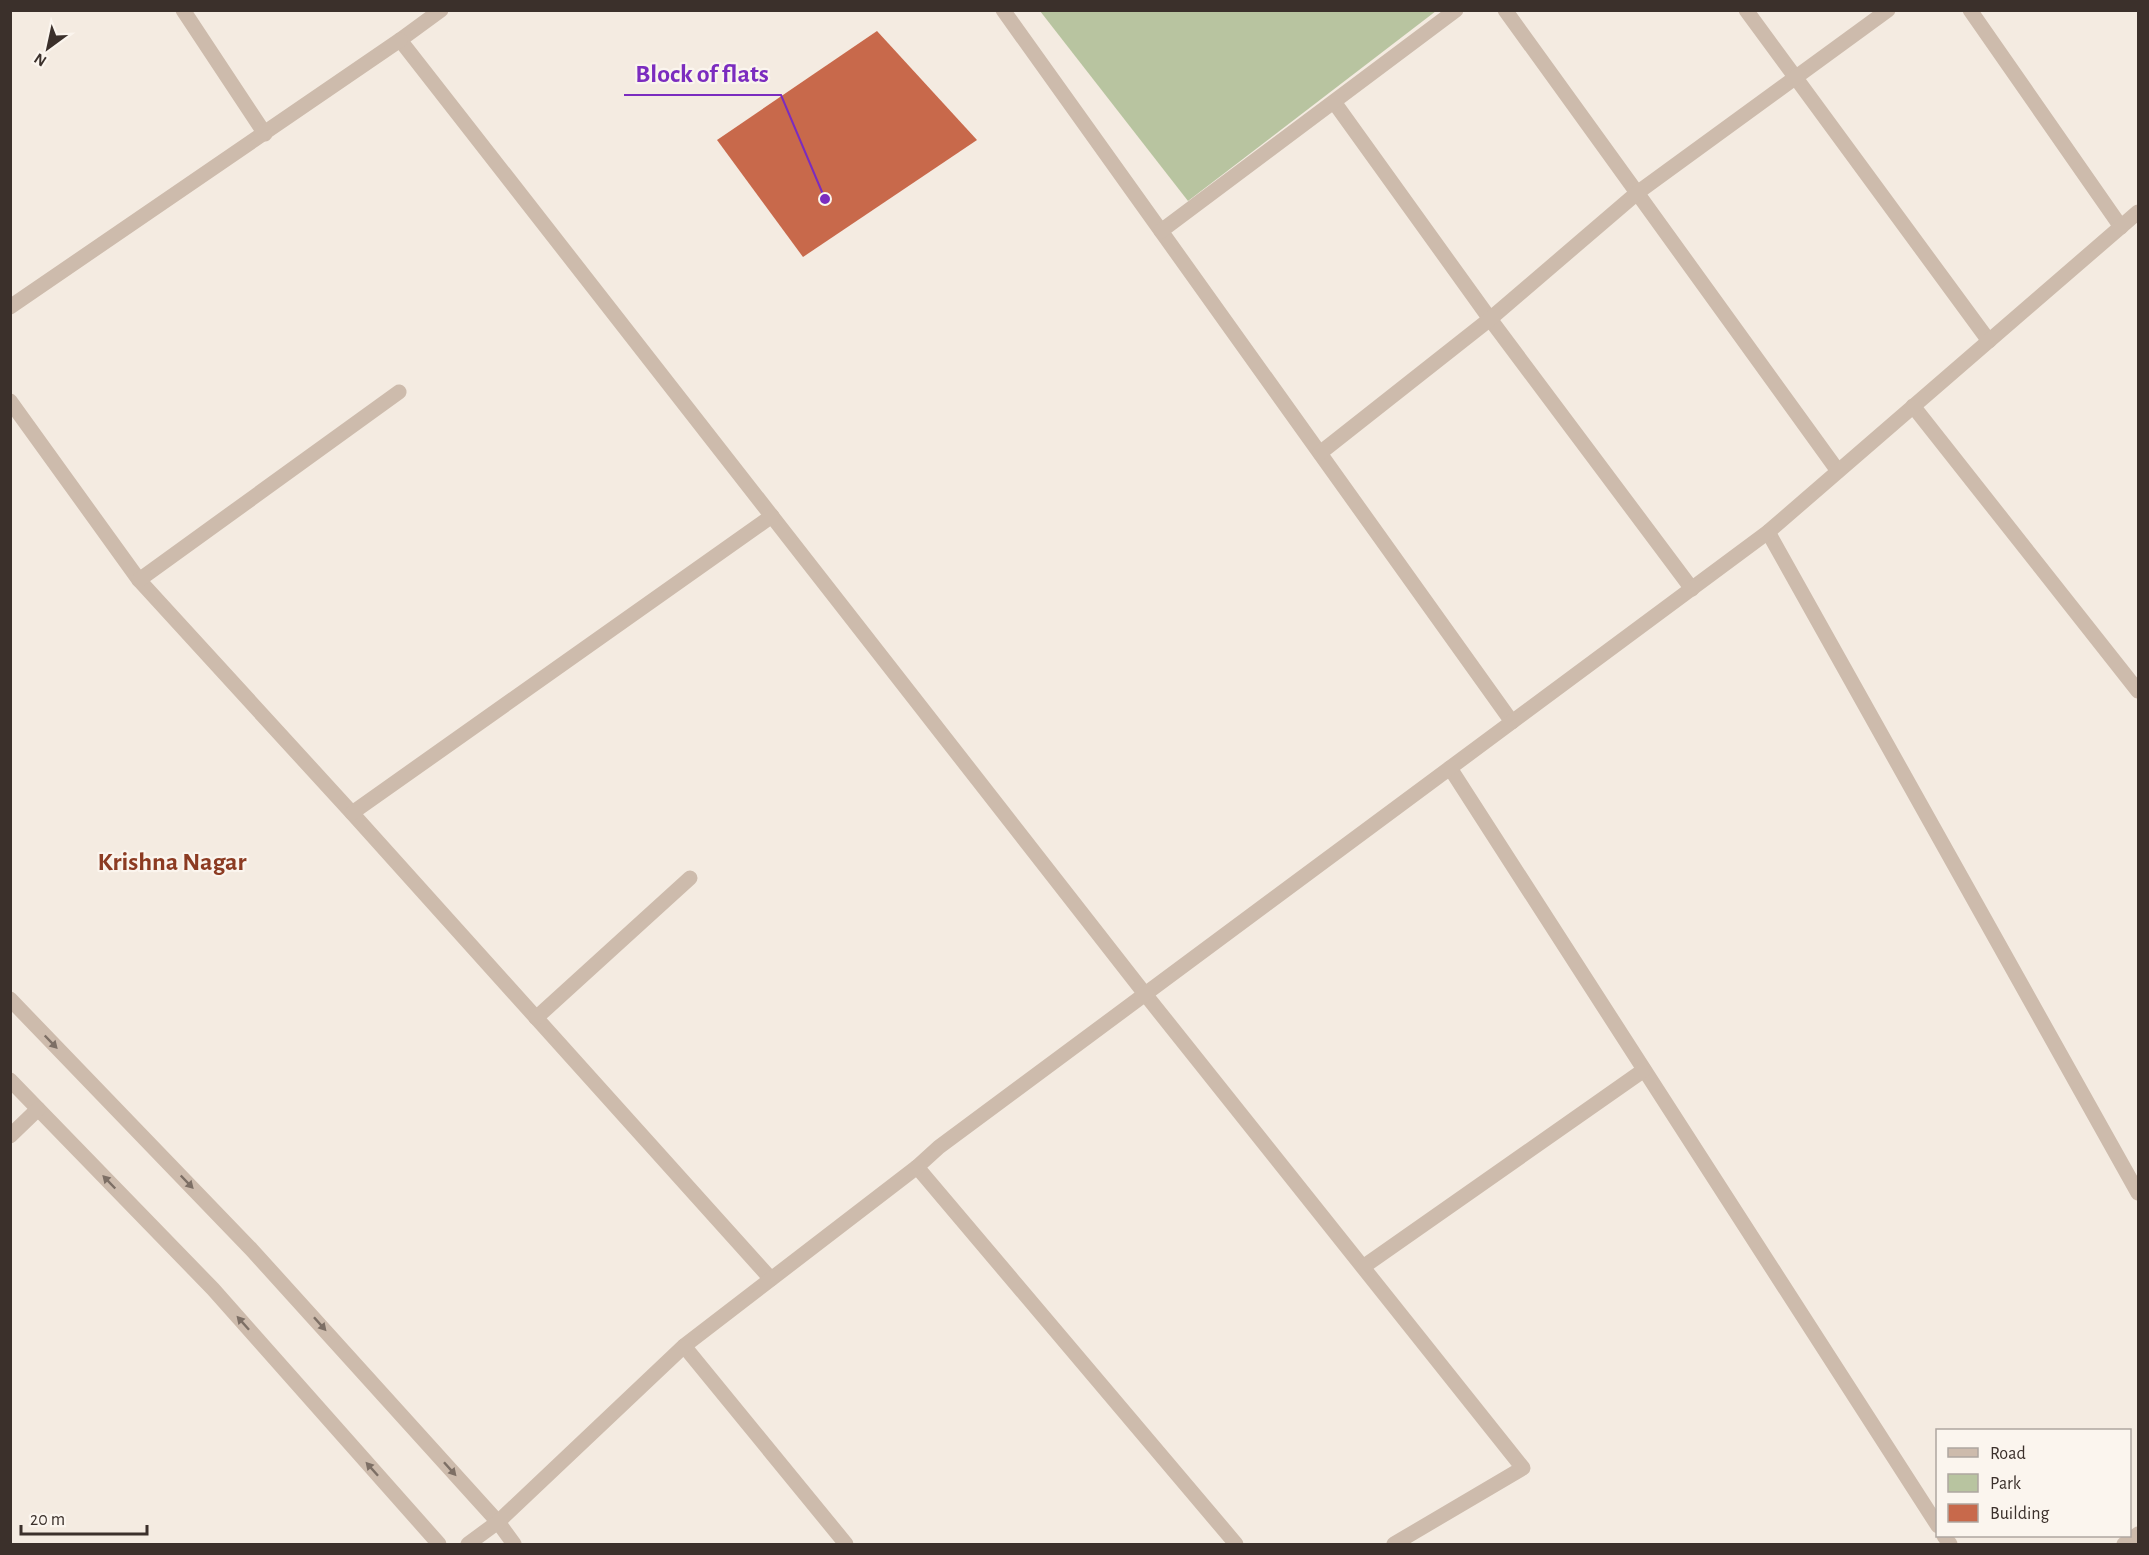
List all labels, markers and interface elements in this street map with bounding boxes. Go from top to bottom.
north arrow [18,18,78,78]
text: N [31,50,49,69]
callout: Block of flats [624,51,781,95]
text: Block of flats [635,61,769,87]
district label: Krishna Nagar [98,849,246,875]
one-way arrow [44,1034,58,1049]
one-way arrow [102,1174,116,1189]
one-way arrow [179,1174,193,1188]
one-way arrow [236,1316,250,1331]
one-way arrow [312,1317,326,1331]
legend [1936,1429,2131,1537]
text: Road [1990,1445,2026,1463]
one-way arrow [366,1462,379,1477]
one-way arrow [443,1462,457,1477]
text: Park [1990,1475,2022,1493]
scale bar [21,1498,147,1536]
text: Building [1990,1505,2050,1523]
text: 20 m [30,1511,65,1529]

